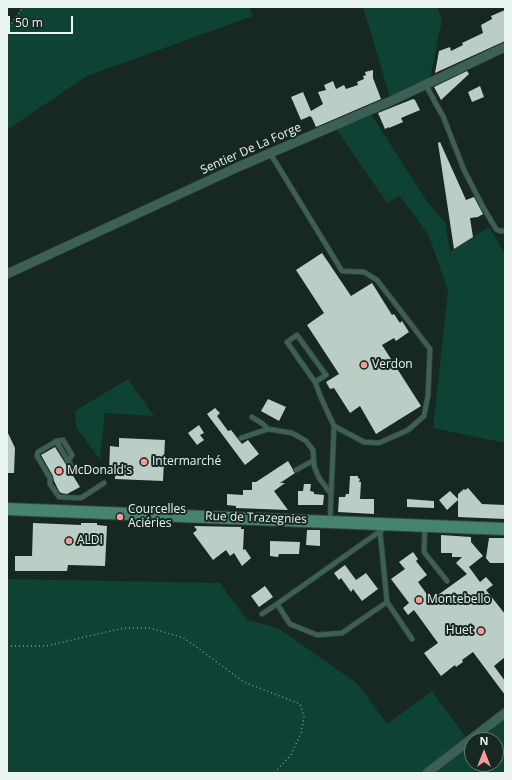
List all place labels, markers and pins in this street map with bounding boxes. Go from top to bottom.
place label: Verdon [372,358,413,372]
marker: Verdon [359,360,369,370]
place label: Intermarché [152,455,221,469]
marker: Intermarché [139,457,149,467]
place label: McDonald's [67,464,132,478]
marker: McDonald's [54,466,64,476]
place label: Courcelles Aciéries [128,503,186,531]
marker: Courcelles Aciéries [115,512,125,522]
place label: ALDI [77,534,103,548]
marker: ALDI [64,536,74,546]
place label: Montebello [427,593,491,607]
marker: Montebello [414,595,424,605]
place label: Huet [446,624,473,638]
marker: Huet [476,626,486,636]

